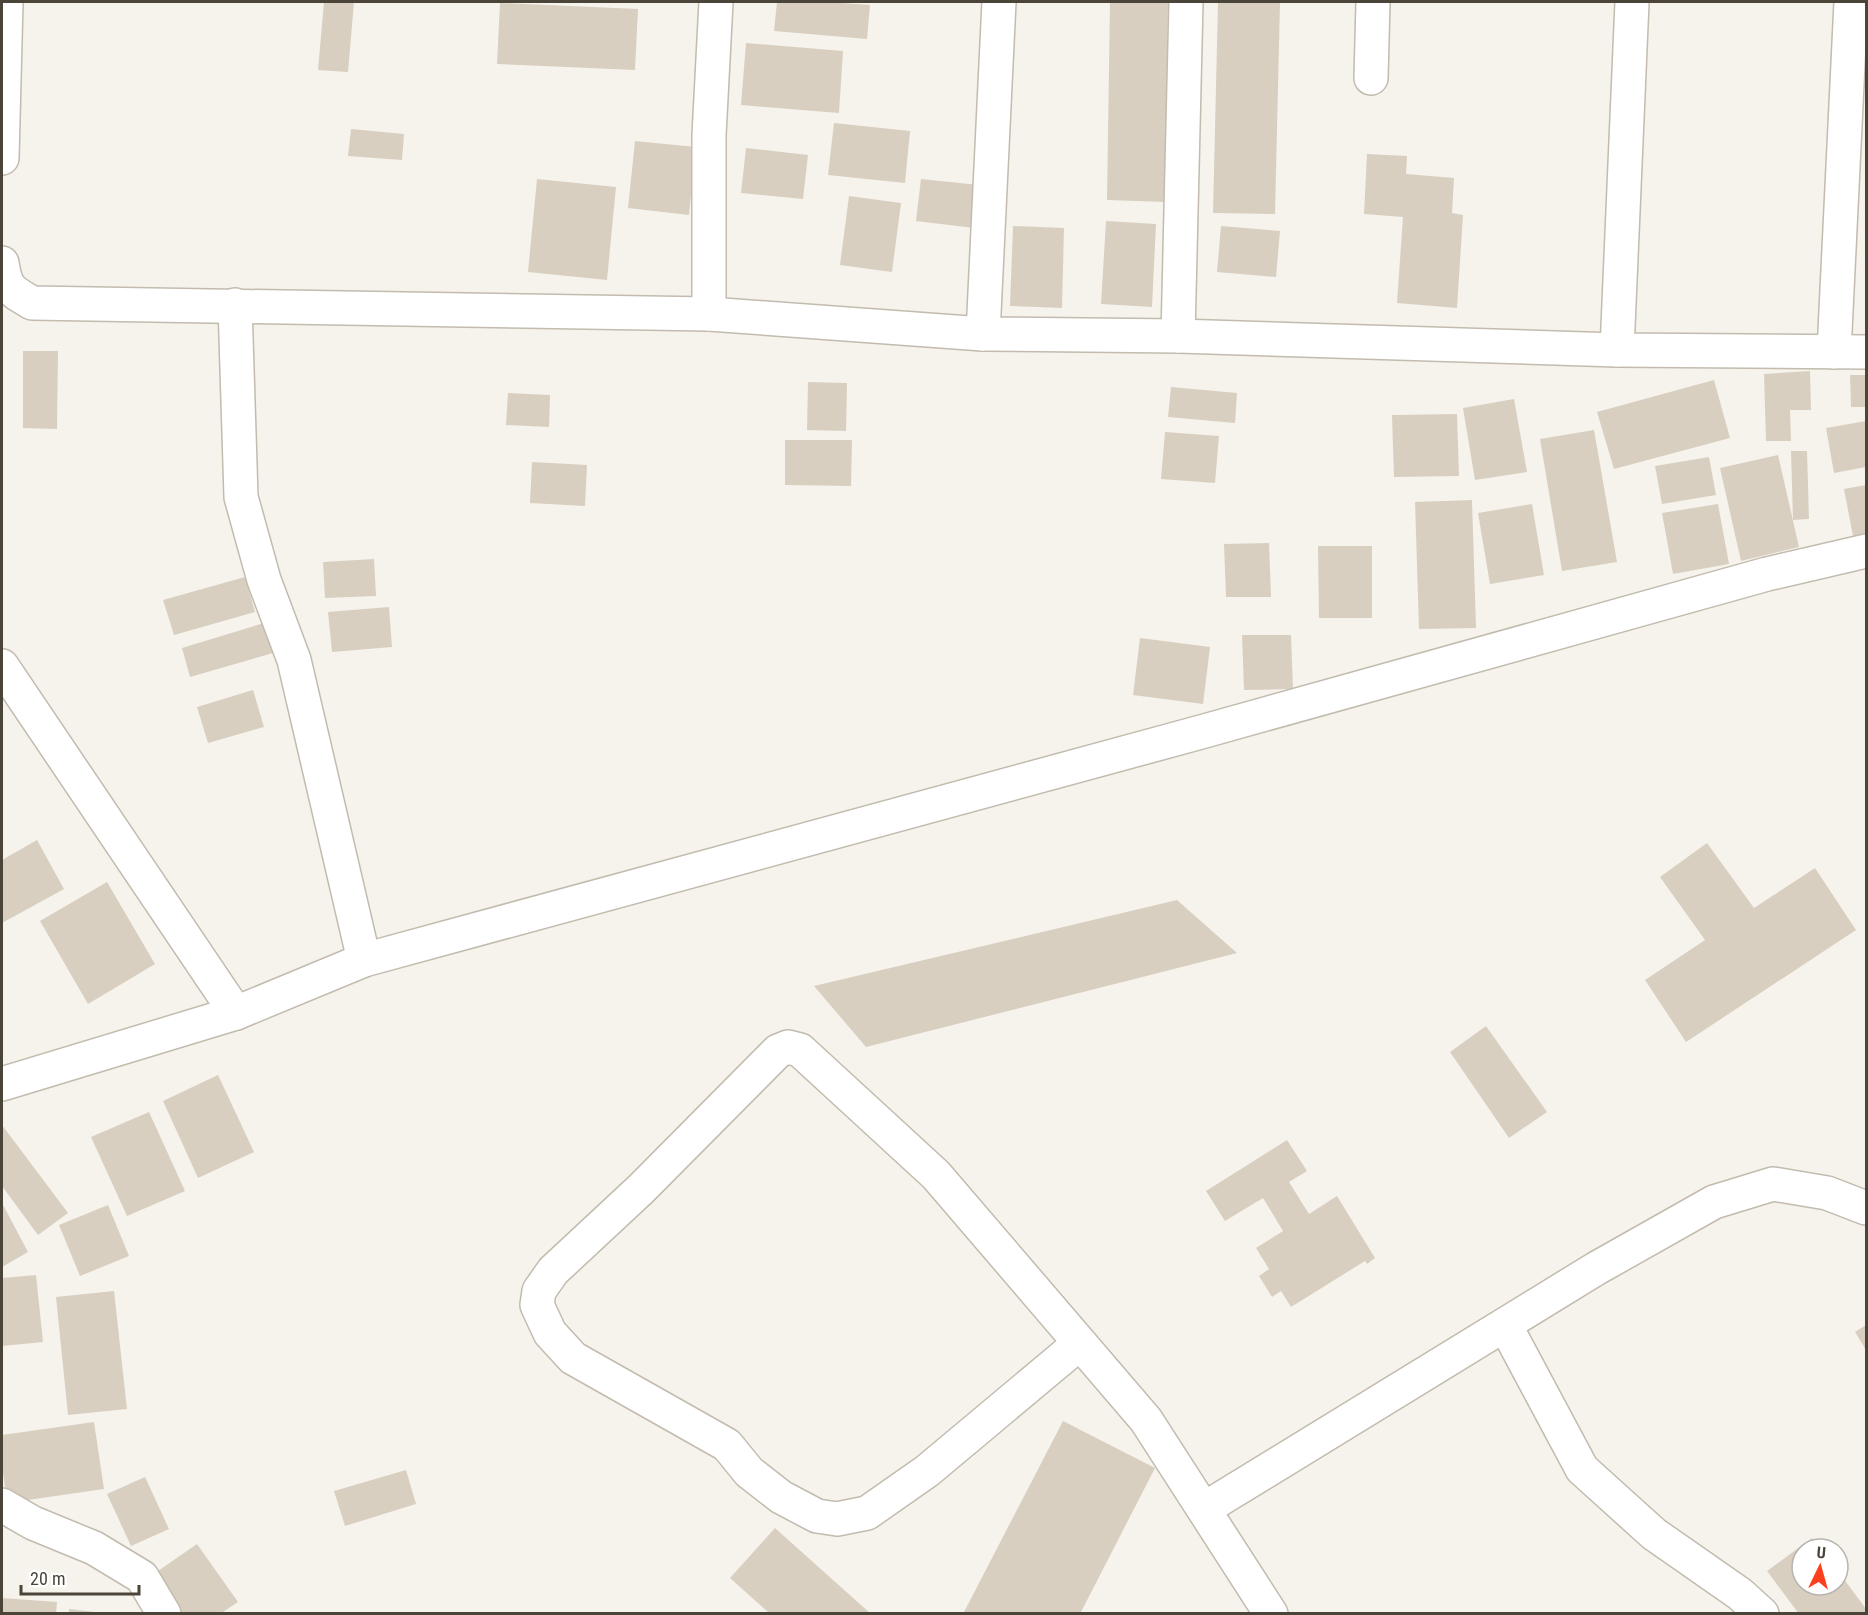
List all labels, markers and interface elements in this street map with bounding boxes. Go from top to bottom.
north arrow [1790,1537,1850,1597]
text: U [1816,1543,1827,1562]
scale bar [21,1558,140,1596]
text: 20 m [30,1568,65,1589]

